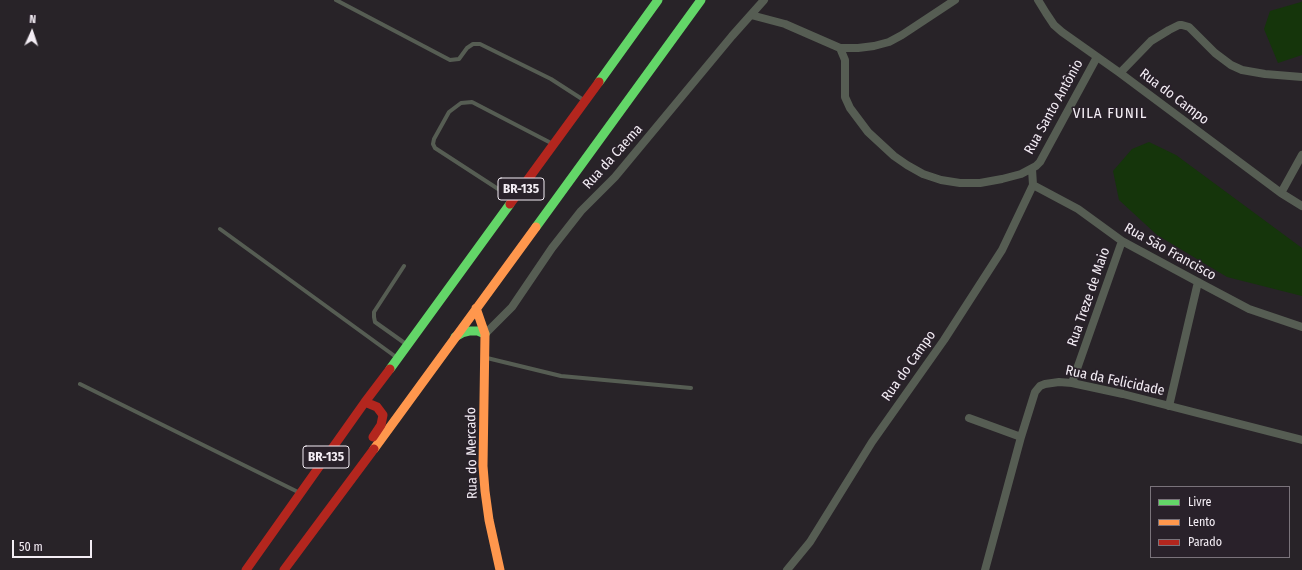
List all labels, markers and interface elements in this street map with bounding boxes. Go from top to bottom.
north arrow [12,12,52,52]
text: N [29,13,36,26]
street label: Rua Santo Antônio [1021,57,1087,157]
street label: Rua do Campo [1136,65,1212,129]
district label: VILA FUNIL [1073,105,1147,123]
street label: Rua da Caema [580,121,646,193]
road number: BR-135 [498,178,544,200]
street label: Rua São Francisco [1121,220,1219,284]
street label: Rua Treze de Maio [1064,245,1114,349]
street label: Rua do Campo [878,327,940,405]
street label: Rua da Felicidade [1064,362,1166,400]
street label: Rua do Mercado [463,407,481,499]
road number: BR-135 [303,446,349,468]
legend [1150,486,1290,558]
text: Livre [1188,495,1211,509]
text: Lento [1188,515,1215,529]
scale bar [14,532,94,558]
text: Parado [1188,535,1222,549]
text: 50 m [19,540,43,554]

